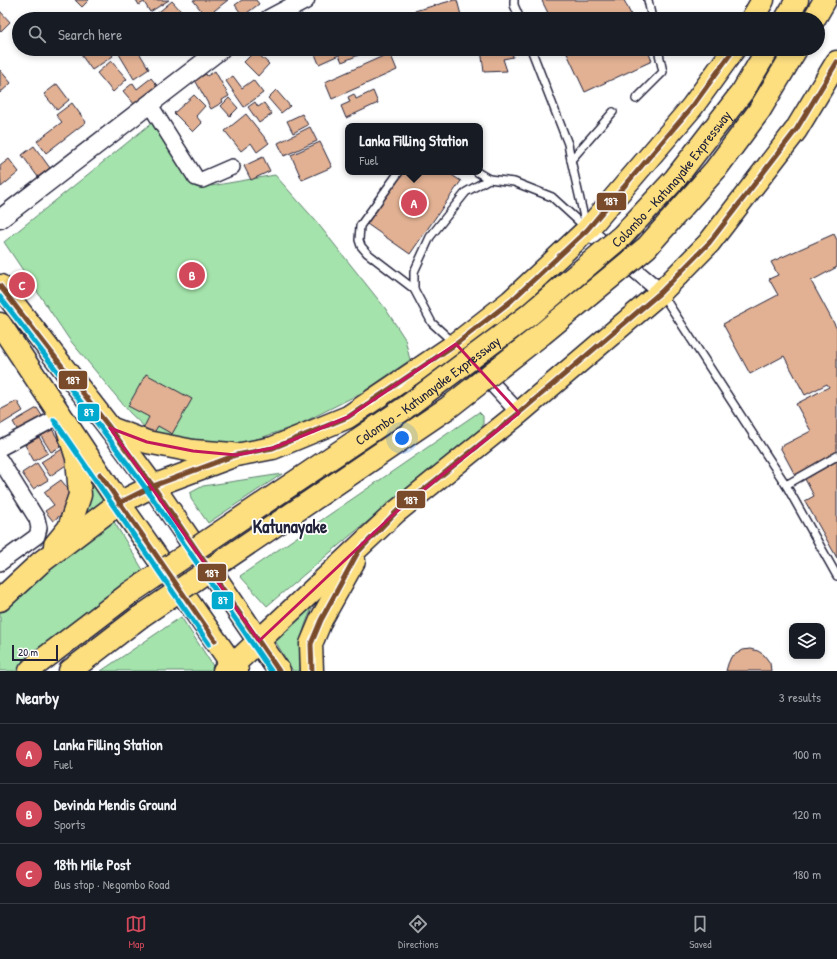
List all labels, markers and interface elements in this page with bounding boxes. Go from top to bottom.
search box [12,12,825,56]
icon: search [26,23,48,45]
text: Search here [58,24,122,45]
street label: Colombo - Katunayake Expressway [607,106,735,251]
popup [345,123,483,175]
text: Lanka Filling Station [360,130,468,151]
text: Fuel [360,151,378,169]
pin: A [401,188,427,218]
line badge: 187 [596,192,627,211]
text: 187 [604,194,619,208]
pin: B [179,260,205,290]
pin: C [9,270,35,300]
street label: Colombo - Katunayake Expressway [351,331,504,449]
line badge: 187 [58,370,88,390]
text: 187 [66,373,81,387]
line badge: 87 [77,403,100,422]
text: 87 [84,405,95,419]
your location [392,428,412,448]
line badge: 187 [396,490,426,509]
text: 187 [404,493,419,507]
district label: Katunayake [253,514,328,540]
line badge: 187 [197,563,227,582]
text: 187 [205,566,220,580]
line badge: 87 [211,591,234,610]
text: 87 [218,593,229,607]
map controls [789,623,825,659]
button: layers [789,623,825,659]
scale bar [12,643,58,662]
text: 20 m [18,645,38,659]
text: Nearby [16,686,59,709]
text: 3 results [779,688,821,706]
text: Lanka Filling Station [54,734,163,755]
text: A [26,745,32,763]
text: 100 m [793,745,821,763]
text: Fuel [54,755,73,773]
text: Devinda Mendis Ground [54,794,176,815]
text: B [26,805,32,823]
text: 120 m [793,805,821,823]
text: Sports [54,815,85,833]
text: 18th Mile Post [54,854,131,875]
text: C [25,865,33,883]
text: 180 m [793,865,821,883]
text: Bus stop · Negombo Road [54,875,170,893]
tab: Map [125,913,147,951]
tab: Directions [398,913,439,951]
tab: Saved [689,913,712,951]

